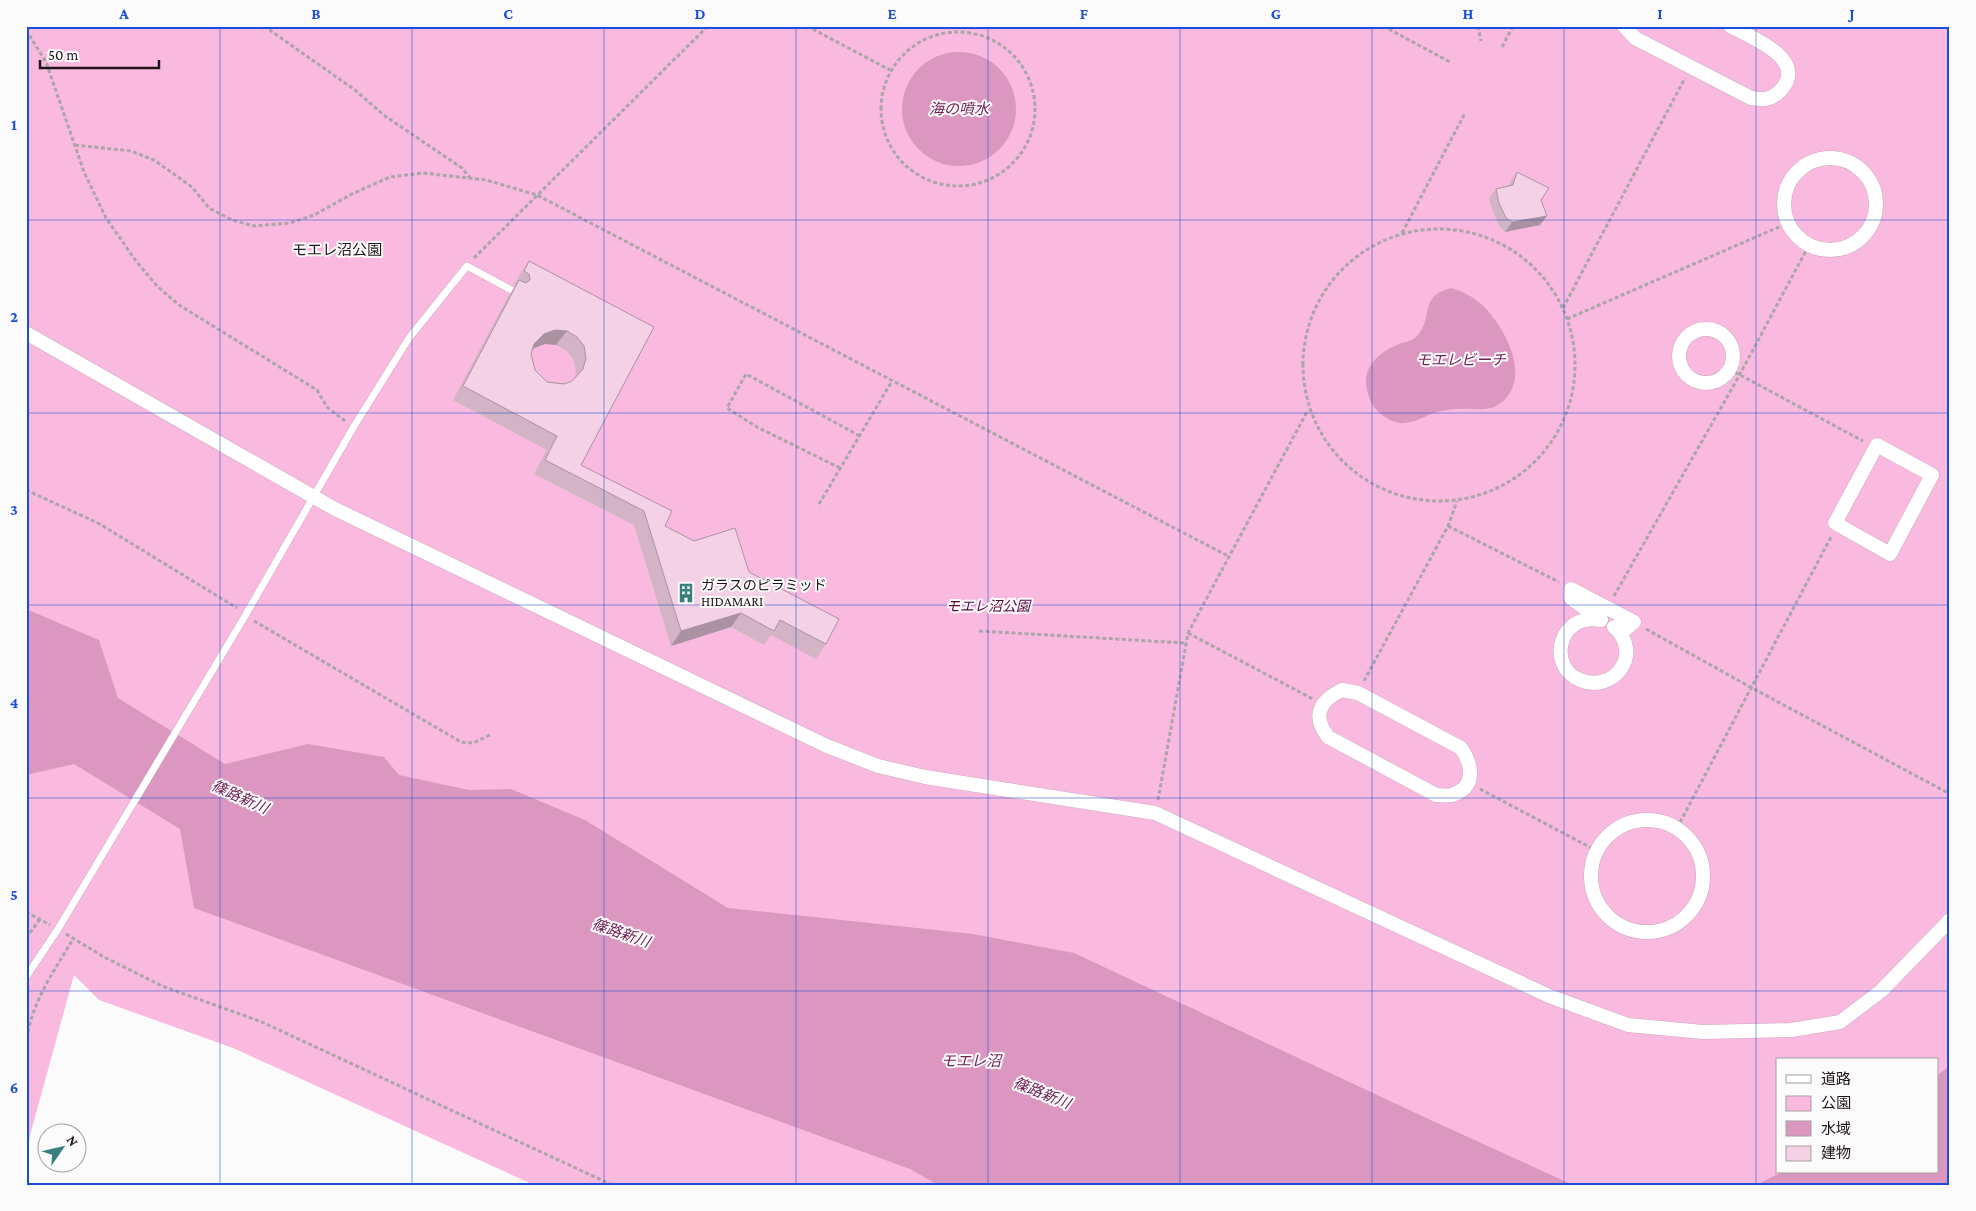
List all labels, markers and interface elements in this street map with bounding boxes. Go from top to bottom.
text: A [118,5,129,22]
text: B [311,5,321,22]
text: C [503,5,513,22]
text: D [694,5,706,22]
text: E [887,5,897,22]
text: F [1080,5,1089,22]
text: G [1271,5,1281,22]
text: H [1463,5,1474,22]
text: I [1657,5,1663,22]
text: J [1847,5,1855,22]
scale bar [40,38,159,70]
text: 50 m [48,47,78,63]
water label: 海の噴水 [929,101,991,117]
text: 1 [11,116,17,133]
district label: モエレ沼公園 [292,242,382,258]
text: 2 [10,308,18,325]
water label: モエレビーチ [1416,352,1507,368]
text: 3 [10,501,18,518]
place label: ガラスのピラミッド HIDAMARI [701,577,827,609]
building icon: ガラスのピラミッド HIDAMARI [675,582,697,604]
park label: モエレ沼公園 [946,598,1032,614]
text: 4 [10,694,19,711]
water label: 篠路新川 [209,777,272,817]
text: 5 [10,886,18,903]
water label: 篠路新川 [590,916,654,951]
water label: モエレ沼 [941,1053,1003,1069]
legend [1776,1058,1938,1174]
text: 道路 [1821,1071,1851,1087]
water label: 篠路新川 [1011,1074,1075,1112]
text: 6 [10,1079,18,1096]
text: 公園 [1821,1095,1851,1111]
text: 水域 [1821,1121,1851,1137]
north arrow [38,1124,88,1174]
text: N [63,1132,82,1150]
text: 建物 [1821,1145,1851,1161]

